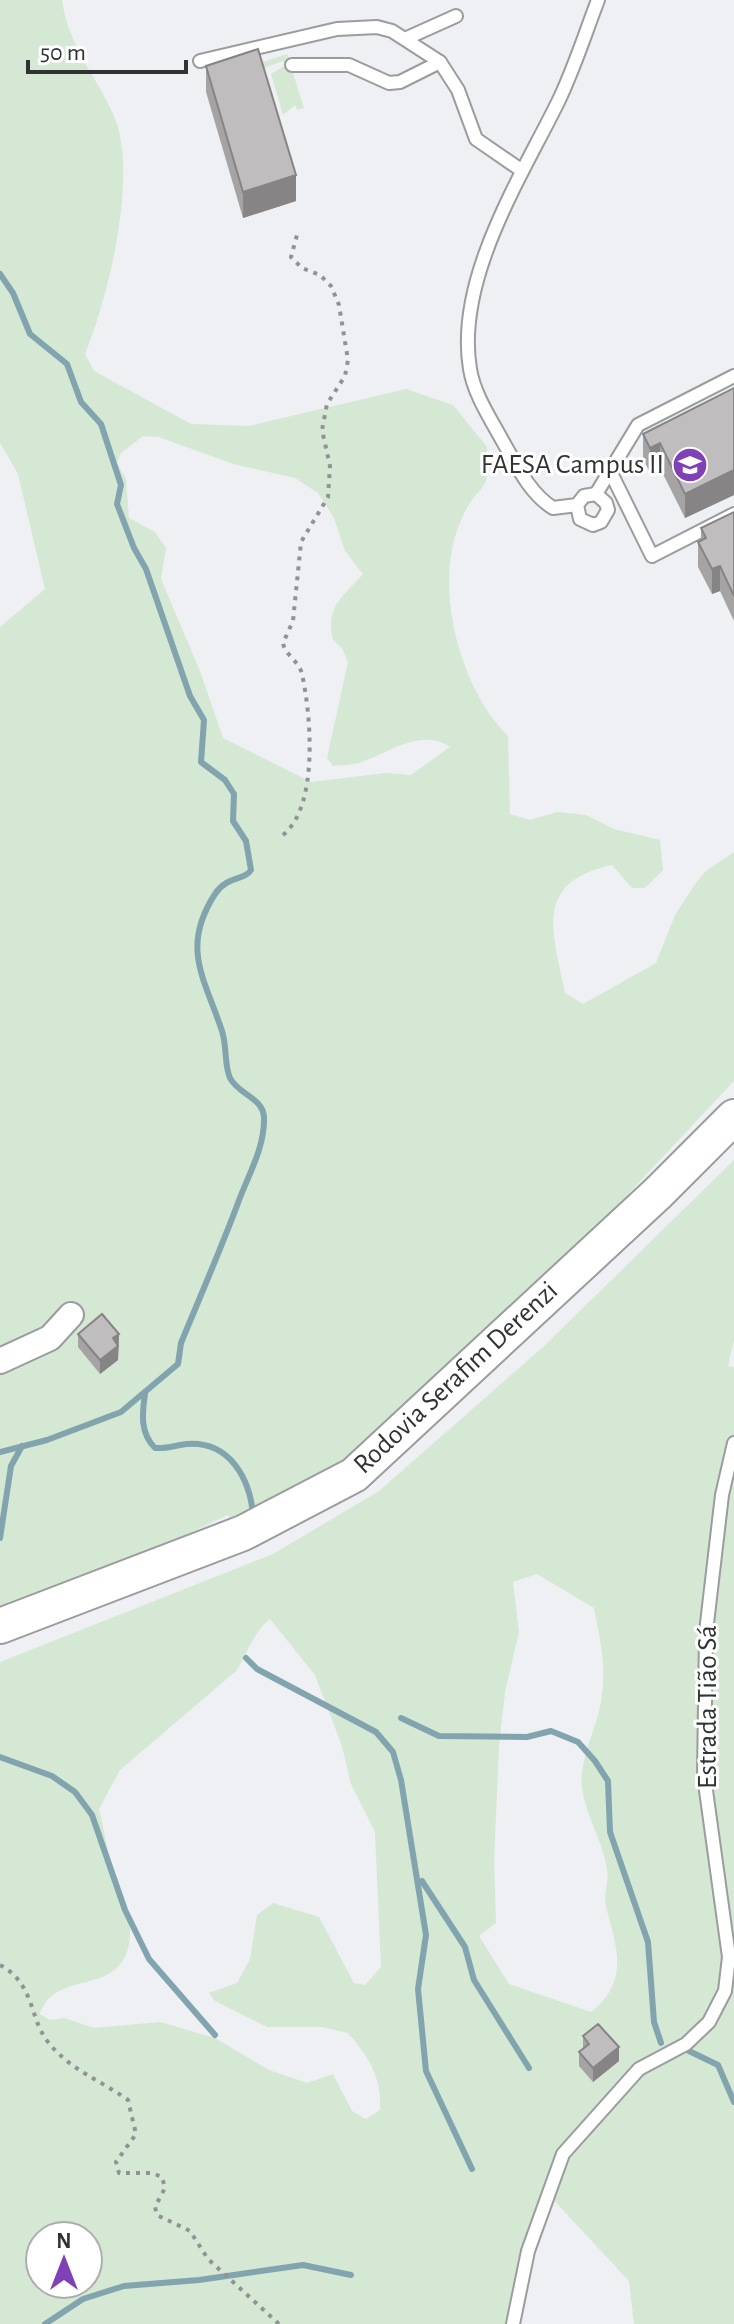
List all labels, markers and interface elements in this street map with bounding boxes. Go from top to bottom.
scale bar [28,24,186,74]
text: 50 m [40,41,86,65]
school or university icon: FAESA Campus II [671,446,709,484]
place label: FAESA Campus II [481,451,664,479]
street label: Rodovia Serafim Derenzi [349,1277,563,1479]
street label: Estrada Tião Sá [694,1625,722,1789]
north arrow [24,2220,104,2300]
text: N [56,2230,72,2252]

